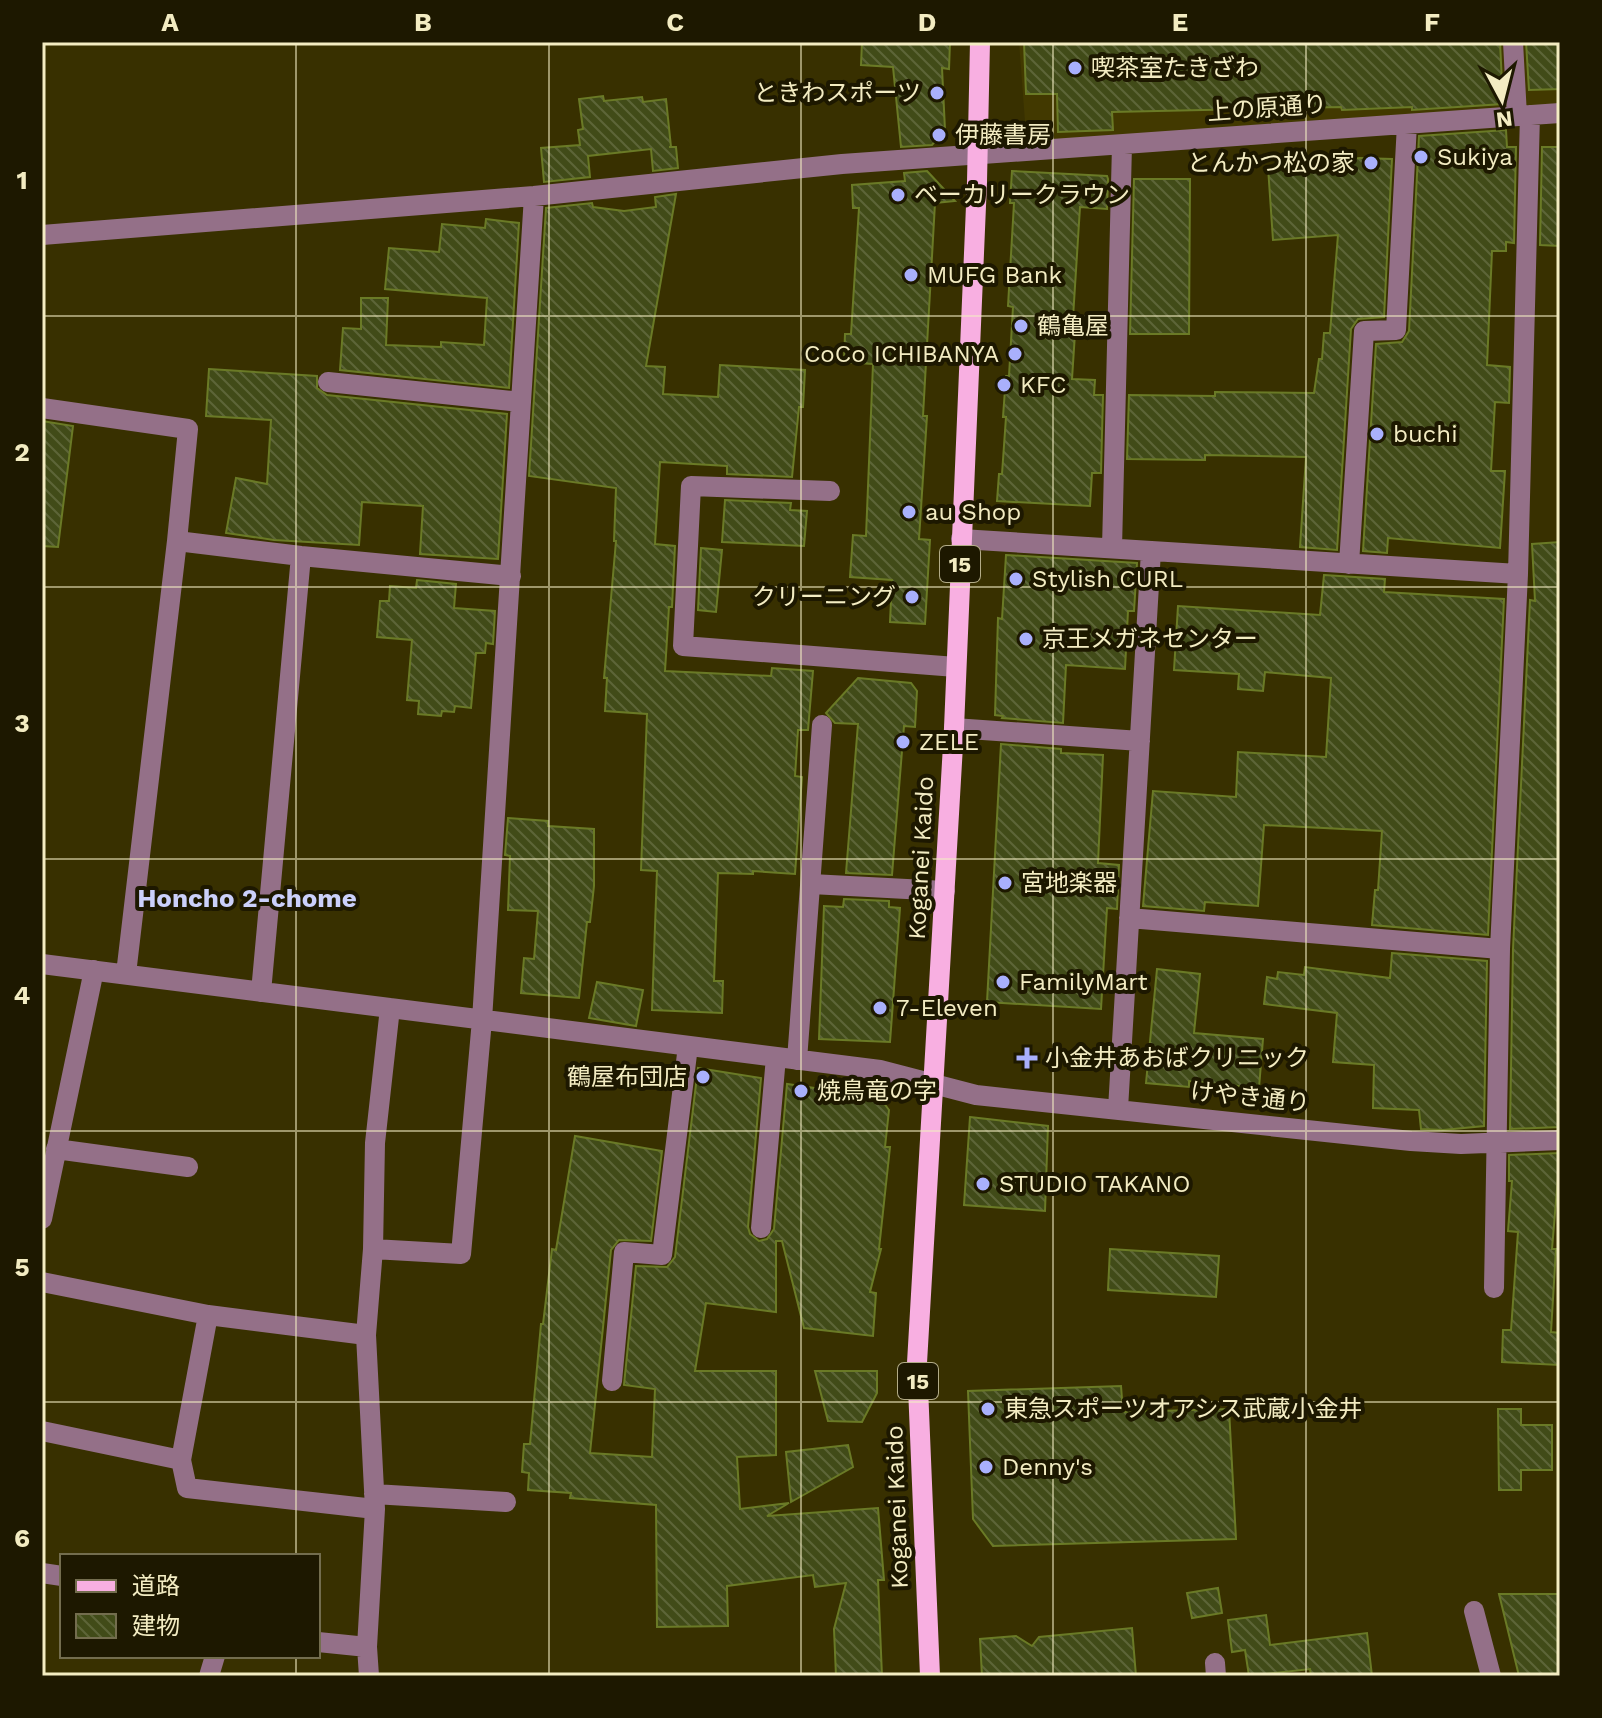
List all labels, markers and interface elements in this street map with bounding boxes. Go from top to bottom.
text: A [161,7,179,37]
text: B [414,7,432,37]
text: C [666,7,684,37]
text: D [918,7,936,37]
text: E [1172,7,1188,37]
text: F [1424,7,1440,37]
place label: 喫茶室たきざわ [1091,54,1259,82]
marker: 喫茶室たきざわ [1066,59,1084,77]
north arrow [1462,60,1542,140]
place label: ときわスポーツ [753,79,921,107]
marker: ときわスポーツ [928,84,946,102]
street label: 上の原通り [1206,90,1328,126]
text: N [1495,106,1514,133]
place label: 伊藤書房 [955,121,1051,149]
marker: 伊藤書房 [930,126,948,144]
place label: Sukiya [1437,143,1513,171]
marker: Sukiya [1412,148,1430,166]
place label: とんかつ松の家 [1187,149,1355,177]
marker: とんかつ松の家 [1362,154,1380,172]
text: 1 [16,165,28,195]
place label: ベーカリークラウン [914,181,1130,209]
marker: ベーカリークラウン [889,186,907,204]
place label: MUFG Bank [927,261,1063,289]
marker: MUFG Bank [902,266,920,284]
place label: 鶴亀屋 [1037,312,1109,340]
marker: 鶴亀屋 [1012,317,1030,335]
place label: CoCo ICHIBANYA [804,340,999,368]
marker: CoCo ICHIBANYA [1006,345,1024,363]
place label: KFC [1020,371,1067,399]
marker: KFC [995,376,1013,394]
place label: buchi [1393,420,1458,448]
marker: buchi [1368,425,1386,443]
text: 2 [14,437,30,467]
place label: au Shop [925,498,1021,526]
marker: au Shop [900,503,918,521]
road number: 15 [940,546,980,582]
place label: Stylish CURL [1032,565,1183,593]
marker: Stylish CURL [1007,570,1025,588]
place label: クリーニング [752,583,896,611]
marker: クリーニング [903,588,921,606]
place label: 京王メガネセンター [1042,625,1258,653]
marker: 京王メガネセンター [1017,630,1035,648]
text: 3 [14,708,30,738]
place label: ZELE [919,728,979,756]
marker: ZELE [894,733,912,751]
street label: Koganei Kaido [903,776,939,940]
place label: 宮地楽器 [1021,869,1117,897]
marker: 宮地楽器 [996,874,1014,892]
district label: Honcho 2-chome [137,883,357,913]
place label: FamilyMart [1019,968,1147,996]
marker: FamilyMart [994,973,1012,991]
text: 4 [14,980,31,1010]
place label: 7-Eleven [896,994,998,1022]
marker: 7-Eleven [871,999,889,1017]
place label: 小金井あおばクリニック [1045,1044,1309,1072]
marker: 小金井あおばクリニック [1016,1047,1038,1069]
place label: 鶴屋布団店 [567,1063,687,1091]
marker: 鶴屋布団店 [694,1068,712,1086]
place label: 焼鳥竜の字 [817,1077,937,1105]
street label: けやき通り [1189,1077,1311,1117]
marker: 焼鳥竜の字 [792,1082,810,1100]
place label: STUDIO TAKANO [999,1170,1190,1198]
marker: STUDIO TAKANO [974,1175,992,1193]
text: 5 [14,1252,30,1282]
road number: 15 [898,1363,938,1399]
place label: 東急スポーツオアシス武蔵小金井 [1004,1395,1363,1423]
marker: 東急スポーツオアシス武蔵小金井 [979,1400,997,1418]
street label: Koganei Kaido [880,1425,914,1589]
place label: Denny's [1002,1453,1093,1481]
marker: Denny's [977,1458,995,1476]
text: 6 [14,1523,30,1553]
legend [60,1554,320,1658]
text: 道路 [132,1572,180,1600]
text: 建物 [132,1612,180,1640]

